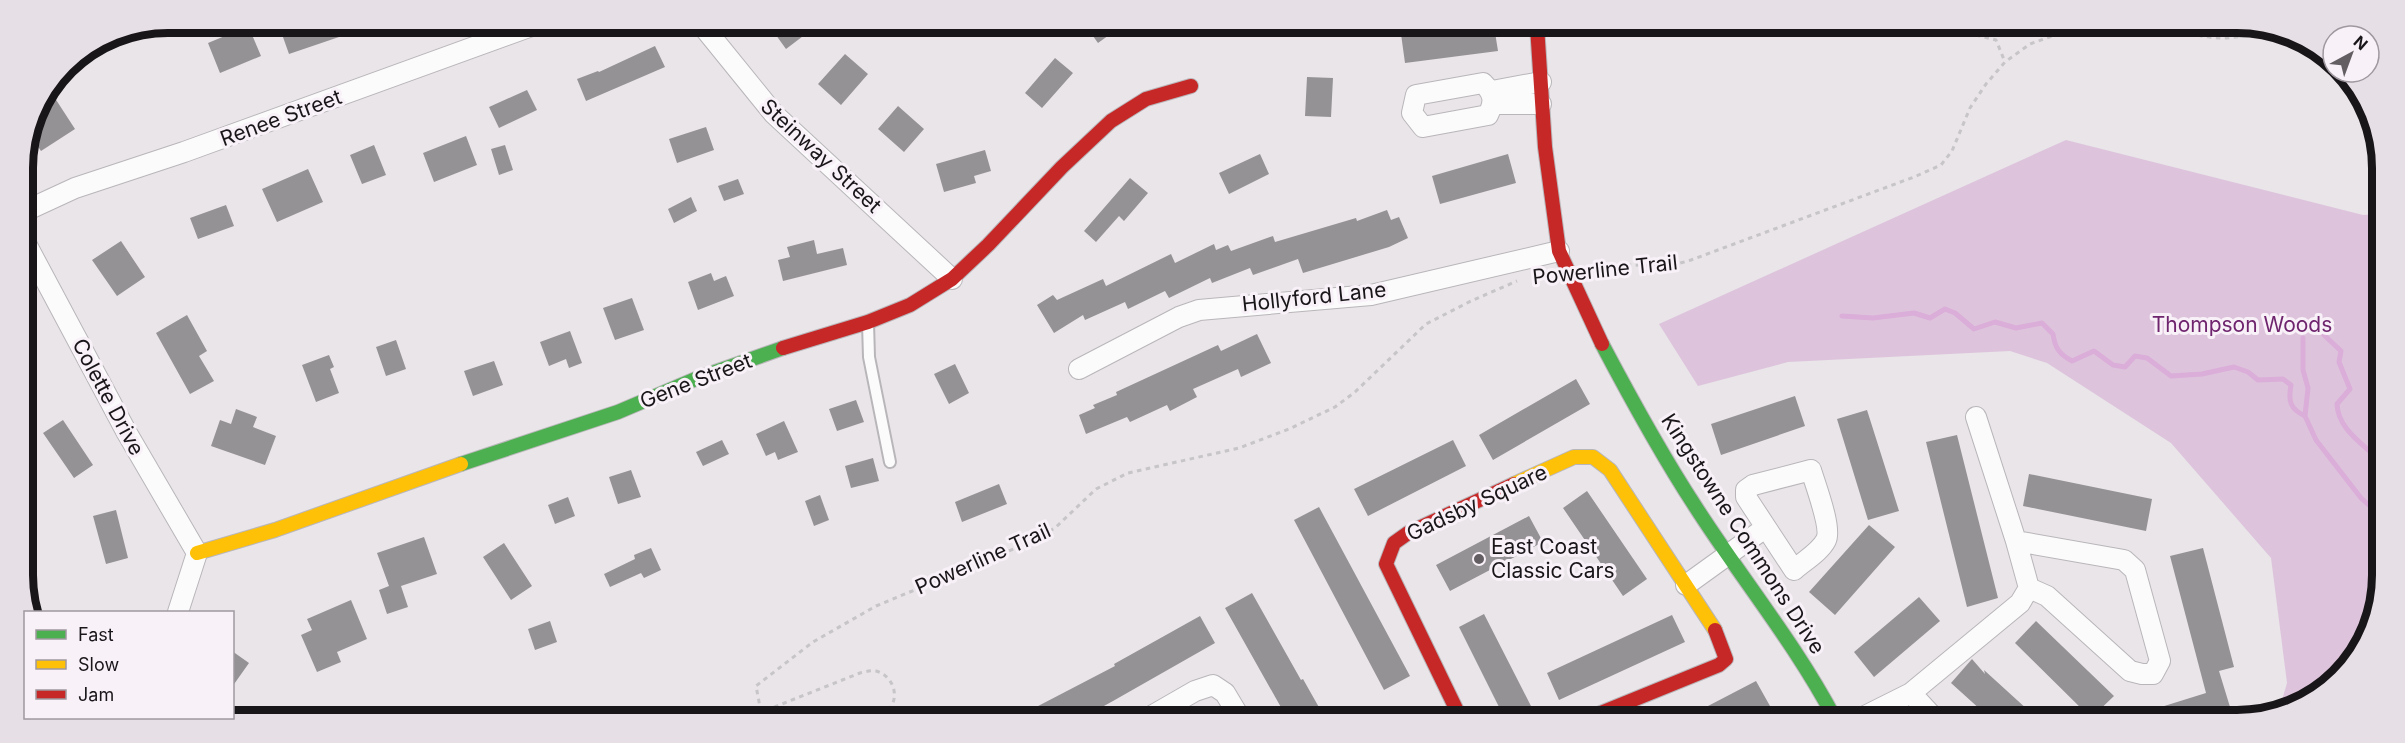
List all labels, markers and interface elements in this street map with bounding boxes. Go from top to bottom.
north arrow [2321,24,2381,84]
text: N [2350,31,2372,54]
street label: Renee Street [217,84,345,151]
street label: Steinway Street [756,93,887,218]
street label: Powerline Trail [1531,249,1679,290]
street label: Hollyford Lane [1241,276,1387,317]
park label: Thompson Woods [2152,312,2332,337]
street label: Colette Drive [67,334,150,459]
street label: Gene Street [636,348,755,413]
street label: Kingstowne Commons Drive [1656,409,1831,659]
street label: Gadsby Square [1403,459,1551,546]
street label: Powerline Trail [911,517,1054,600]
place label: East Coast Classic Cars [1491,534,1615,583]
marker: East Coast Classic Cars [1472,552,1486,566]
legend [24,611,234,719]
text: Fast [78,624,114,645]
text: Slow [78,654,119,675]
text: Jam [78,684,114,705]

